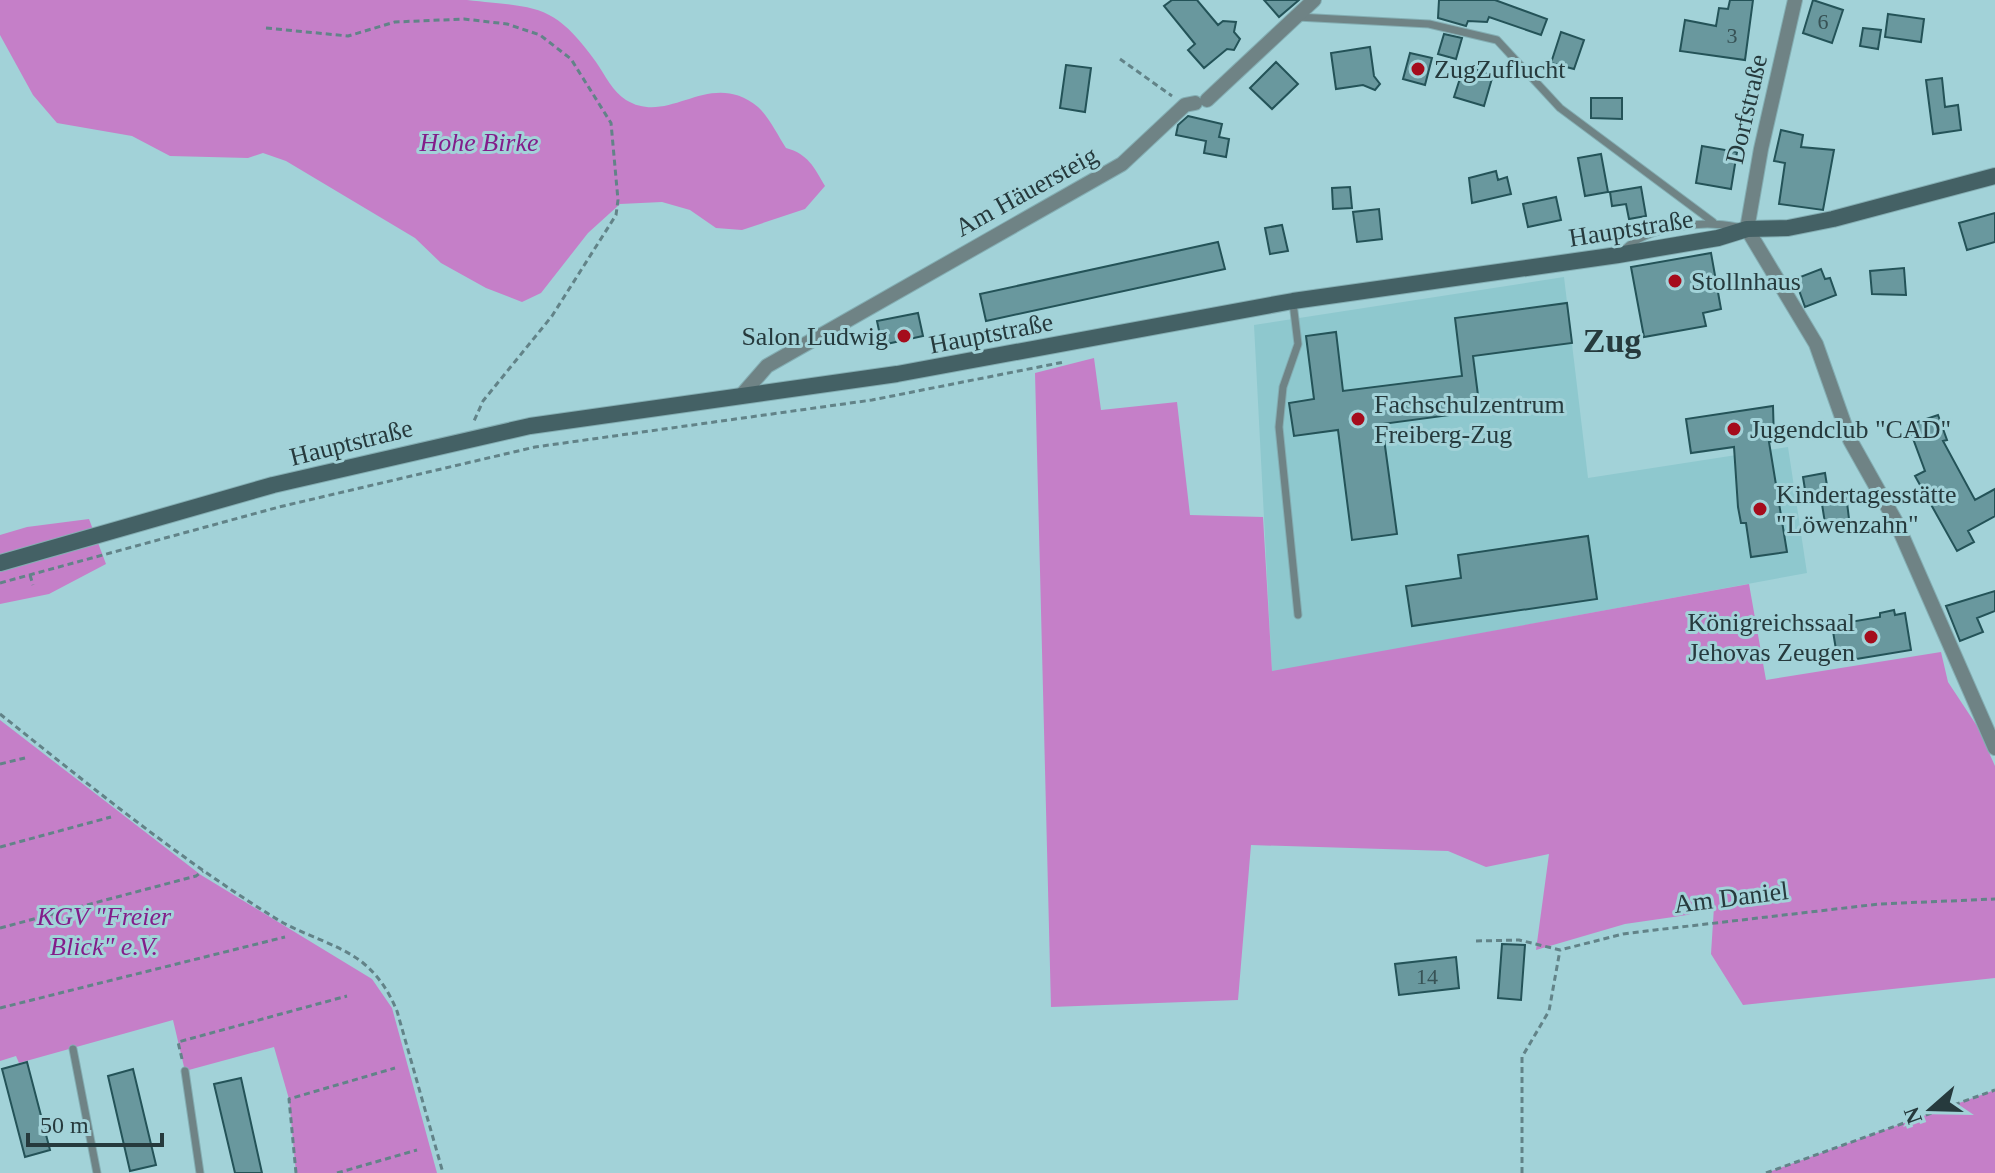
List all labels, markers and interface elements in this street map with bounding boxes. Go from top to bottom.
house number: 6 [1818,9,1829,34]
house number: 3 [1727,23,1738,48]
street label: Dorfstraße [1720,52,1773,167]
place label: ZugZuflucht [1434,55,1566,84]
marker: ZugZuflucht [1409,60,1427,78]
park label: Hohe Birke [418,128,539,157]
street label: Am Häuersteig [950,140,1102,242]
street label: Hauptstraße [1567,204,1695,253]
place label: Stollnhaus [1691,267,1801,296]
marker: Stollnhaus [1666,272,1684,290]
street label: Hauptstraße [927,307,1056,360]
place label: Salon Ludwig [741,322,888,351]
district label: Zug [1583,322,1641,359]
marker: Salon Ludwig [895,327,913,345]
place label: Fachschulzentrum Freiberg-Zug [1374,390,1565,449]
marker: Fachschulzentrum Freiberg-Zug [1349,410,1367,428]
street label: Hauptstraße [287,413,416,472]
place label: Jugendclub "CAD" [1750,415,1951,444]
marker: Jugendclub "CAD" [1725,420,1743,438]
place label: Kindertagesstätte "Löwenzahn" [1776,480,1957,539]
marker: Kindertagesstätte "Löwenzahn" [1751,500,1769,518]
place label: Königreichssaal Jehovas Zeugen [1687,608,1855,667]
marker: Königreichssaal Jehovas Zeugen [1862,628,1880,646]
street label: Am Daniel [1672,876,1790,919]
park label: KGV "Freier Blick" e.V. [36,902,172,961]
house number: 14 [1416,964,1438,989]
north arrow [1891,1069,1971,1149]
scale bar [28,1097,162,1147]
text: N [1898,1104,1927,1127]
text: 50 m [40,1112,89,1138]

